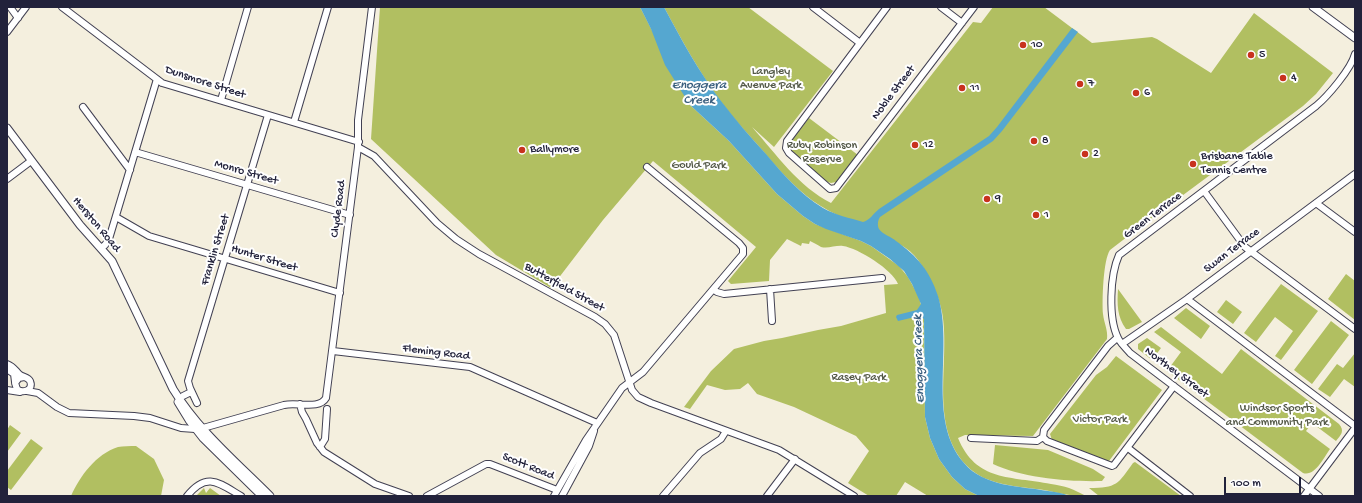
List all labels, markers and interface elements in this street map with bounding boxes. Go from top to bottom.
place label: 10 [1031,38,1043,52]
marker: 10 [1018,40,1028,50]
place label: 5 [1259,48,1265,62]
marker: 5 [1246,50,1256,60]
street label: Dunsmore Street [163,63,247,103]
street label: Noble Street [869,63,919,123]
park label: Langley Avenue Park [740,65,802,93]
place label: 4 [1291,71,1297,85]
marker: 4 [1278,73,1288,83]
place label: 7 [1088,77,1094,91]
water label: Enoggera Creek [672,78,726,109]
marker: 7 [1075,79,1085,89]
place label: 11 [970,81,980,95]
marker: 11 [957,83,967,93]
place label: 6 [1144,86,1150,100]
marker: 6 [1131,88,1141,98]
place label: 8 [1042,134,1049,148]
marker: 8 [1029,136,1039,146]
place label: 12 [923,138,934,152]
park label: Ruby Robinson Reserve [787,139,857,167]
marker: 12 [910,140,920,150]
place label: Ballymore [530,143,579,157]
marker: Ballymore [517,145,527,155]
place label: 2 [1093,147,1099,161]
marker: 2 [1080,149,1090,159]
place label: Brisbane Table Tennis Centre [1201,150,1273,178]
street label: Monro Street [212,157,280,189]
park label: Gould Park [672,159,726,173]
marker: Brisbane Table Tennis Centre [1188,159,1198,169]
street label: Clyde Road [328,180,350,238]
street label: Green Terrace [1121,189,1185,243]
place label: 9 [995,192,1001,206]
street label: Herston Road [69,194,123,256]
marker: 9 [982,194,992,204]
place label: 1 [1044,208,1049,222]
marker: 1 [1031,210,1041,220]
street label: Franklin Street [198,213,234,287]
street label: Swan Terrace [1201,225,1263,277]
street label: Hunter Street [229,242,299,276]
street label: Butterfield Street [522,260,606,316]
water label: Enoggera Creek [911,315,929,403]
street label: Fleming Road [402,342,470,364]
street label: Northey Street [1141,344,1211,402]
park label: Rasey Park [831,371,887,385]
park label: Windsor Sports and Community Park [1226,402,1328,430]
park label: Victor Park [1073,413,1127,427]
street label: Scott Road [500,450,556,484]
scale bar [1226,469,1303,495]
text: 100 m [1231,477,1261,491]

